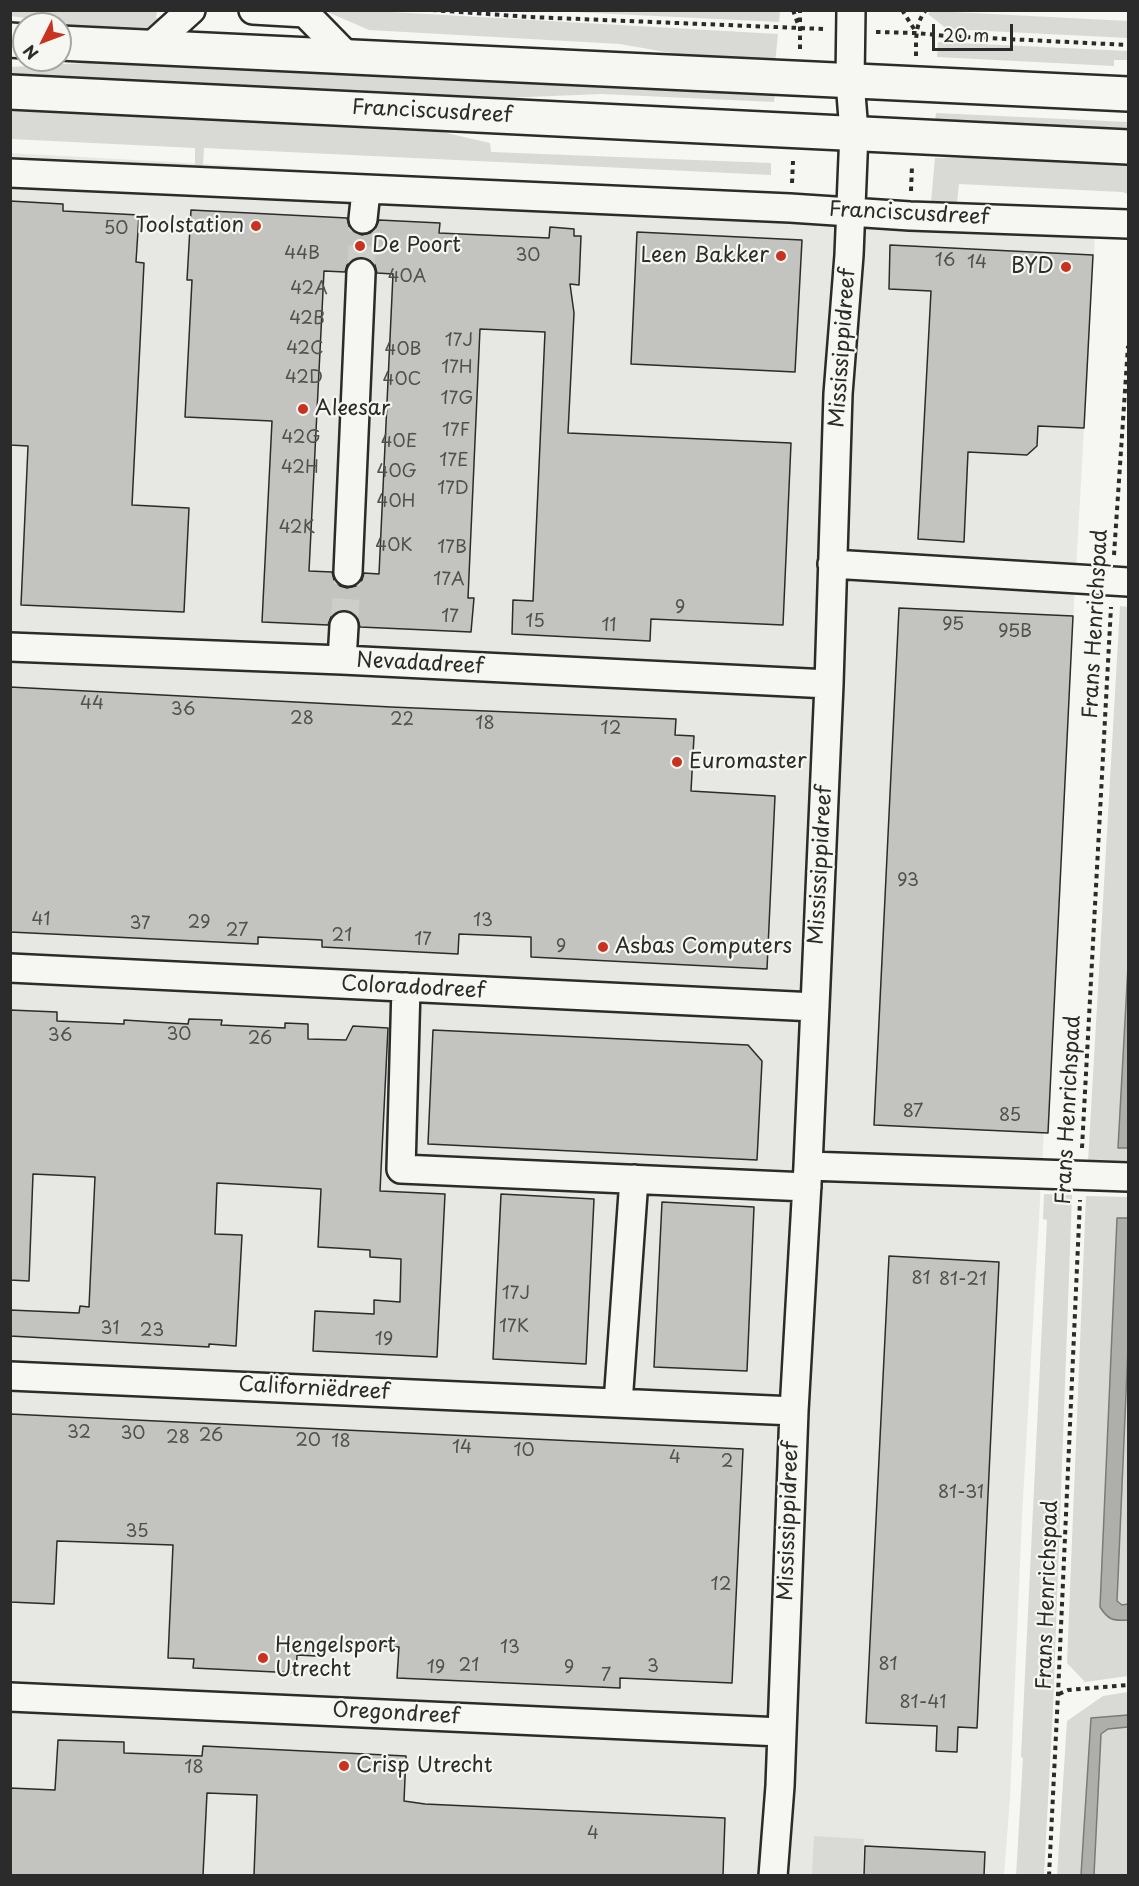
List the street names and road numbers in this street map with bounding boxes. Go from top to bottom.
street label: Franciscusdreef [351,95,513,129]
street label: Franciscusdreef [828,197,990,231]
street label: Mississippidreef [825,268,861,428]
street label: Frans Henrichspad [1078,529,1114,719]
street label: Nevadadreef [356,648,484,680]
street label: Mississippidreef [804,785,838,945]
street label: Coloradodreef [340,972,486,1004]
street label: Frans Henrichspad [1051,1015,1087,1205]
street label: Californiëdreef [238,1372,390,1406]
street label: Mississippidreef [774,1441,804,1601]
street label: Frans Henrichspad [1032,1500,1064,1690]
street label: Oregondreef [332,1698,460,1730]

